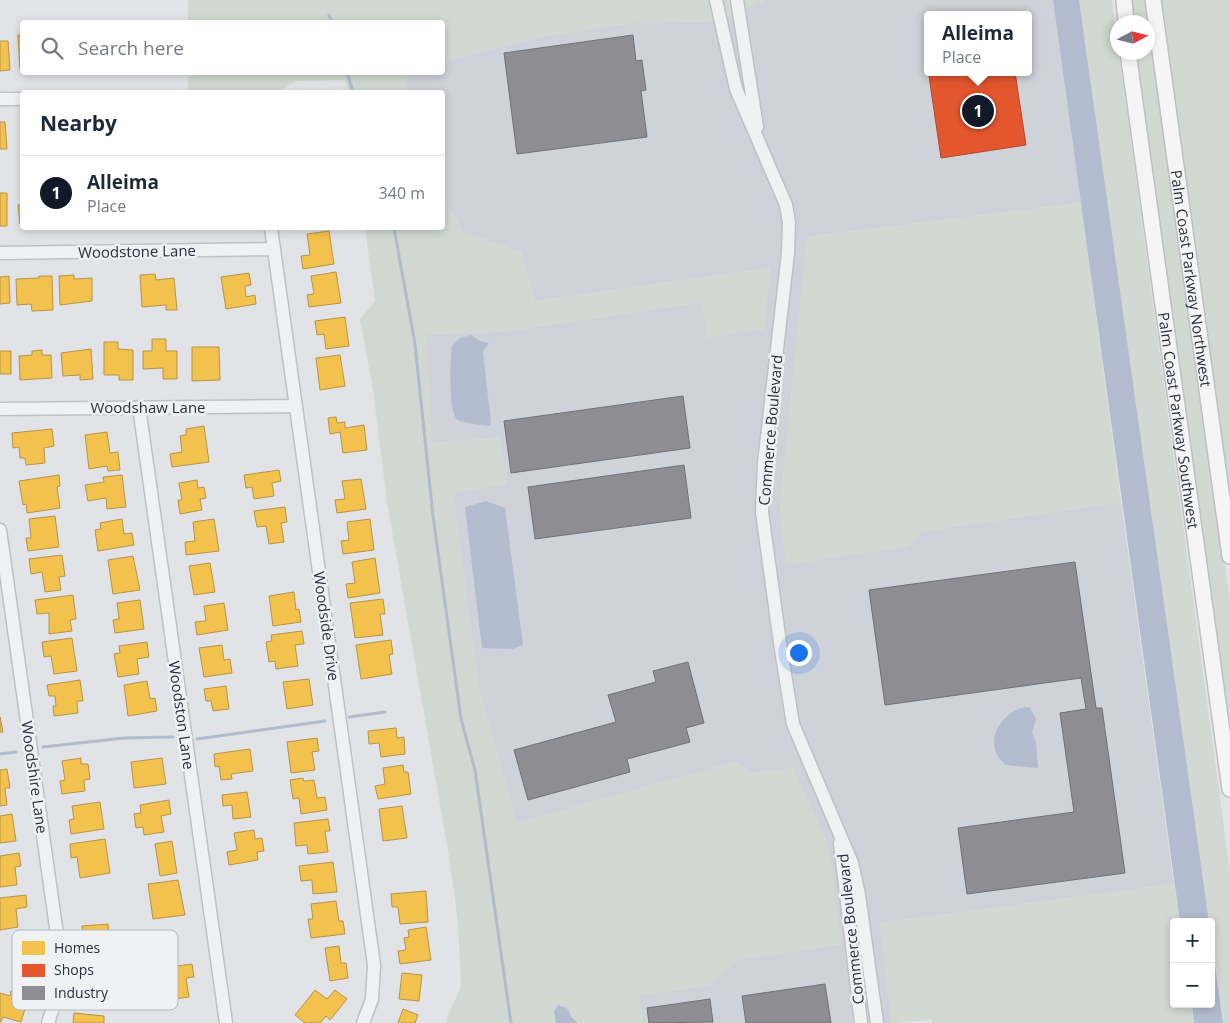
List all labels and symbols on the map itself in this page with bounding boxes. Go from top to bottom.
north arrow [1110,15,1155,60]
pin: 1 [962,92,994,130]
street label: Palm Coast Parkway Northwest [1167,169,1216,388]
street label: Woodstone Lane [78,240,196,262]
street label: Palm Coast Parkway Southwest [1154,311,1204,530]
street label: Commerce Boulevard [753,354,787,506]
street label: Woodshaw Lane [90,397,206,417]
street label: Woodside Drive [309,570,345,682]
your location [786,640,812,666]
street label: Woodston Lane [164,659,200,771]
street label: Woodshire Lane [17,719,53,835]
street label: Commerce Boulevard [832,853,868,1005]
legend [12,930,178,1010]
text: Homes [54,938,101,957]
text: Shops [54,960,94,979]
text: Industry [54,983,109,1002]

